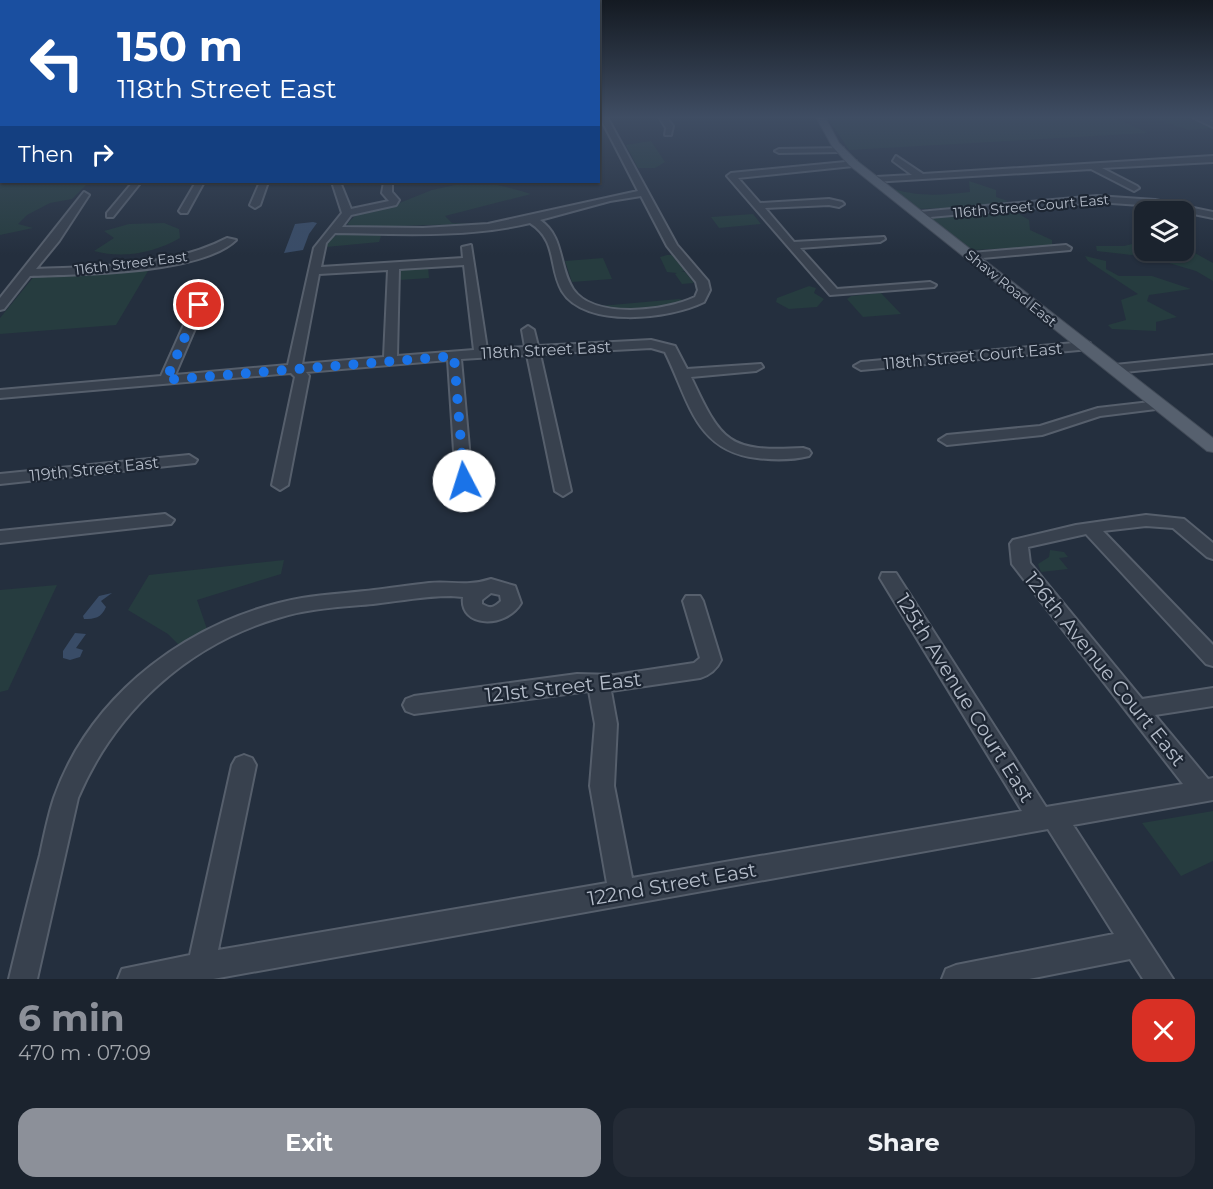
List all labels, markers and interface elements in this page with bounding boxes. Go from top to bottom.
text: 150 m [117,20,243,72]
icon: left [18,24,96,102]
text: 118th Street East [117,72,337,105]
icon: right [86,138,119,171]
text: Then [18,141,74,168]
street label: 116th Street Court East [952,190,1110,222]
map controls [1134,201,1194,261]
button: layers [1134,201,1194,261]
street label: Shaw Road East [962,246,1061,331]
street label: 116th Street East [74,247,189,279]
pin [173,279,224,330]
icon: arrive [182,288,215,321]
street label: 118th Street East [481,337,612,363]
street label: 118th Street Court East [883,339,1064,373]
position arrow [432,449,496,513]
street label: 119th Street East [28,453,160,485]
street label: 126th Avenue Court East [1019,567,1191,771]
street label: 125th Avenue Court East [891,589,1039,807]
street label: 121st Street East [483,667,643,707]
street label: 122nd Street East [586,857,758,911]
text: 6 min [18,996,125,1040]
button: close [1132,999,1195,1062]
text: 470 m · 07:09 [18,1041,151,1065]
button: Exit [18,1108,601,1177]
button: Share [613,1108,1195,1177]

